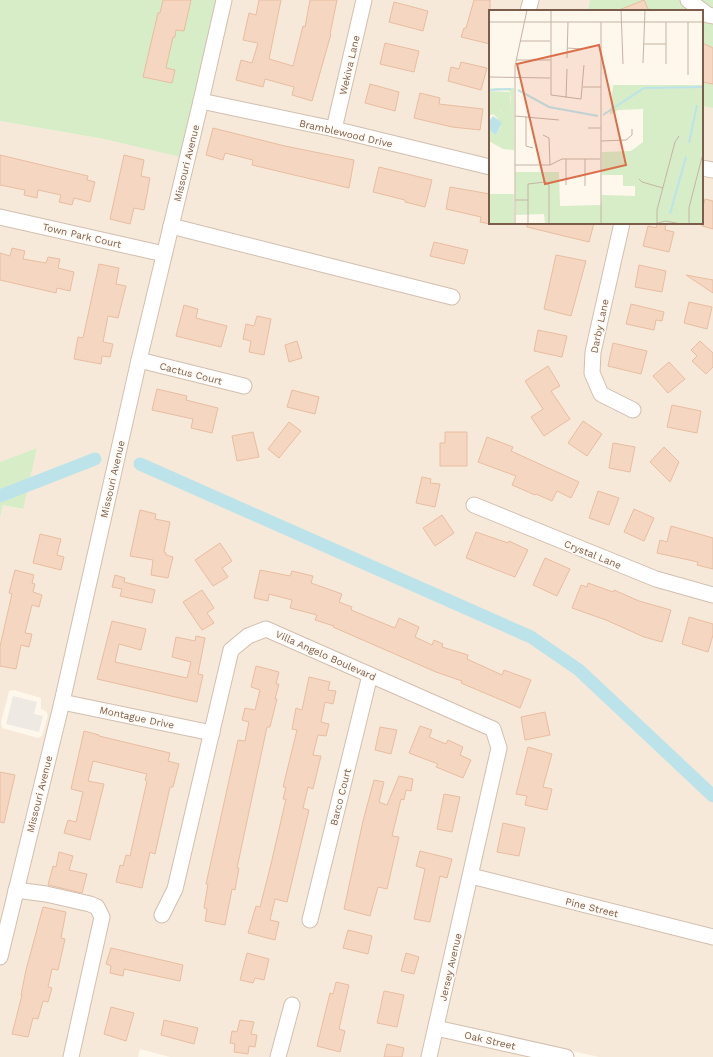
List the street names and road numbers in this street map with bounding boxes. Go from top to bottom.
street label: Wekiva Lane [337,34,362,96]
street label: Bramblewood Drive [298,117,394,150]
street label: Missouri Avenue [172,123,201,203]
street label: Town Park Court [41,221,123,250]
street label: Darby Lane [588,298,611,354]
street label: Cactus Court [158,360,224,387]
street label: Missouri Avenue [98,439,127,519]
street label: Crystal Lane [563,538,623,571]
street label: Villa Angelo Boulevard [274,628,378,683]
street label: Montague Drive [99,704,175,731]
street label: Missouri Avenue [25,754,54,834]
street label: Barco Court [328,767,353,827]
street label: Pine Street [564,896,620,920]
street label: Jersey Avenue [437,932,464,1002]
street label: Oak Street [463,1029,517,1052]

